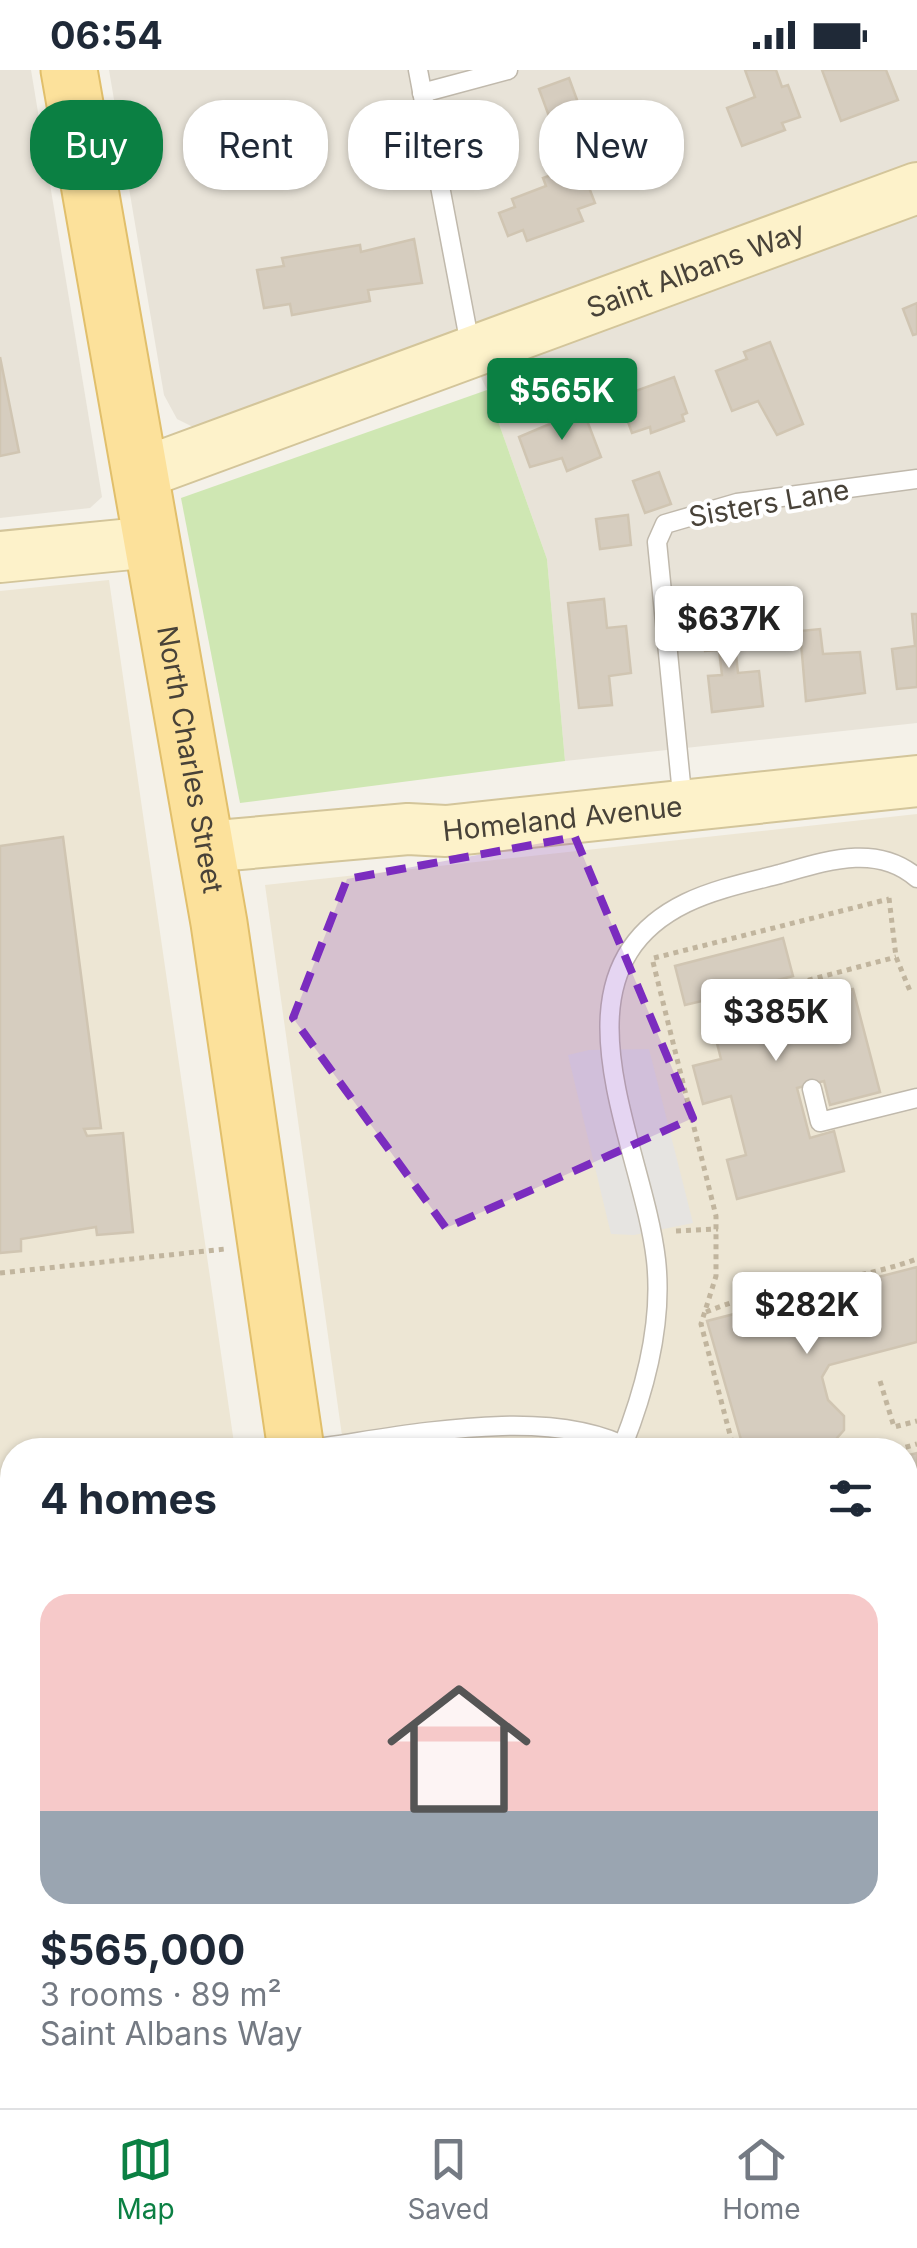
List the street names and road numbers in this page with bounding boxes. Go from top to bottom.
street label: Saint Albans Way [582,214,809,325]
street label: Sisters Lane [686,472,852,534]
street label: North Charles Street [150,623,230,896]
street label: Homeland Avenue [441,789,684,848]

